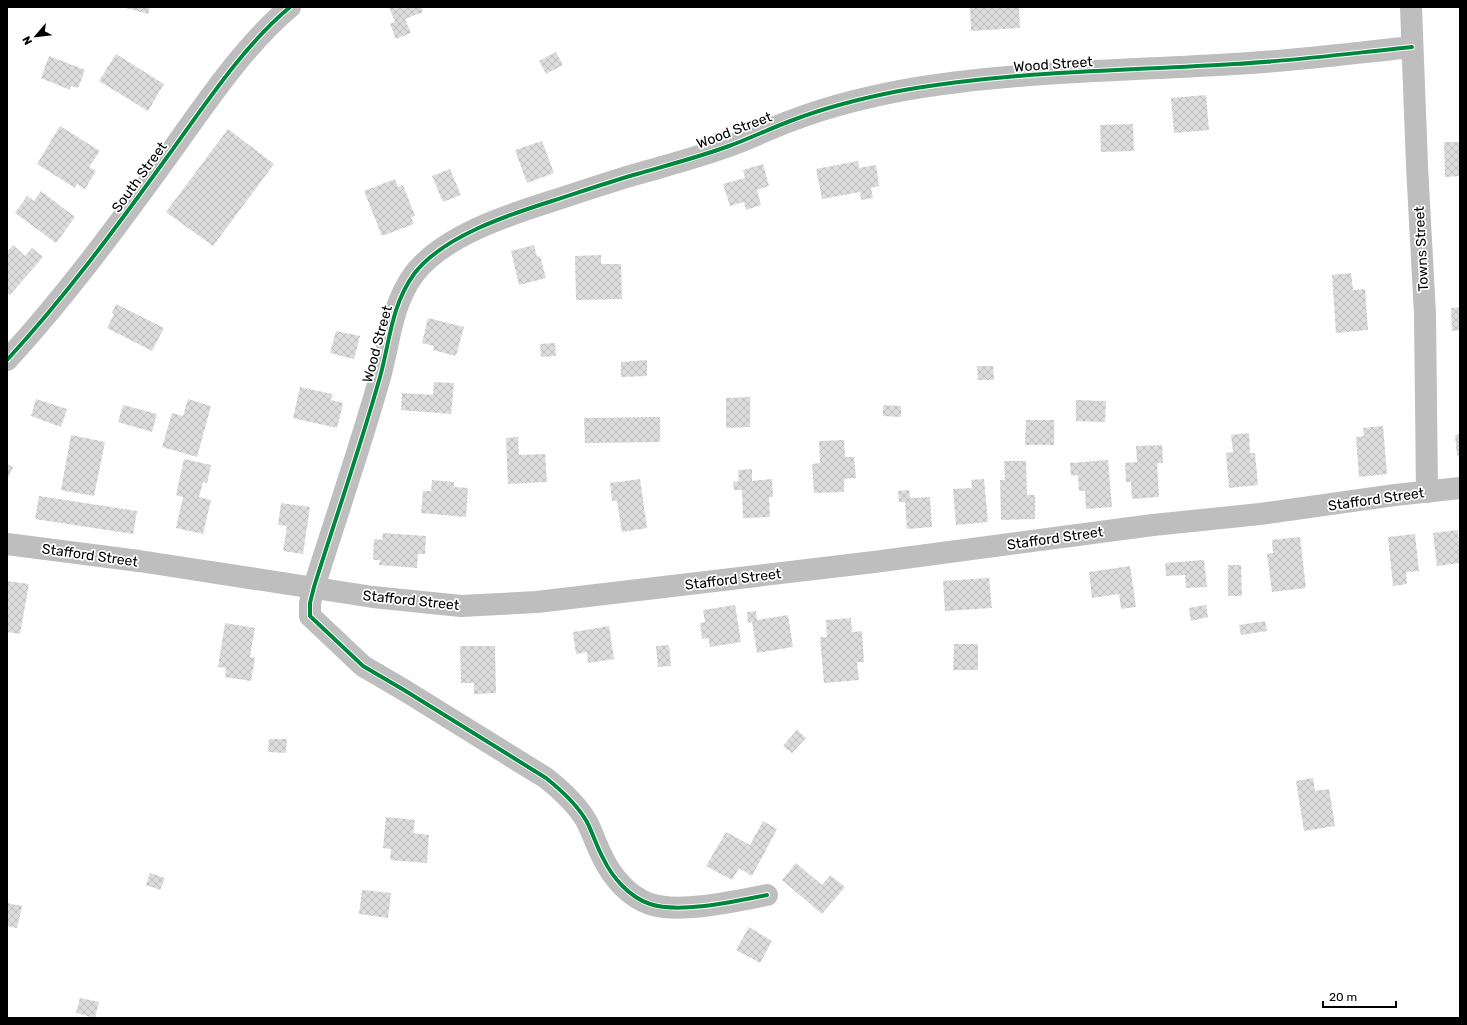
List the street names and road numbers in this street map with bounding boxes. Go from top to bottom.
street label: Wood Street [1013,53,1094,76]
street label: Wood Street [694,108,775,153]
street label: South Street [108,138,171,216]
street label: Towns Street [1411,205,1432,292]
street label: Wood Street [359,303,396,385]
street label: Stafford Street [1327,484,1426,515]
street label: Stafford Street [1006,523,1105,554]
street label: Stafford Street [41,540,140,571]
street label: Stafford Street [684,565,783,594]
street label: Stafford Street [362,587,461,614]

